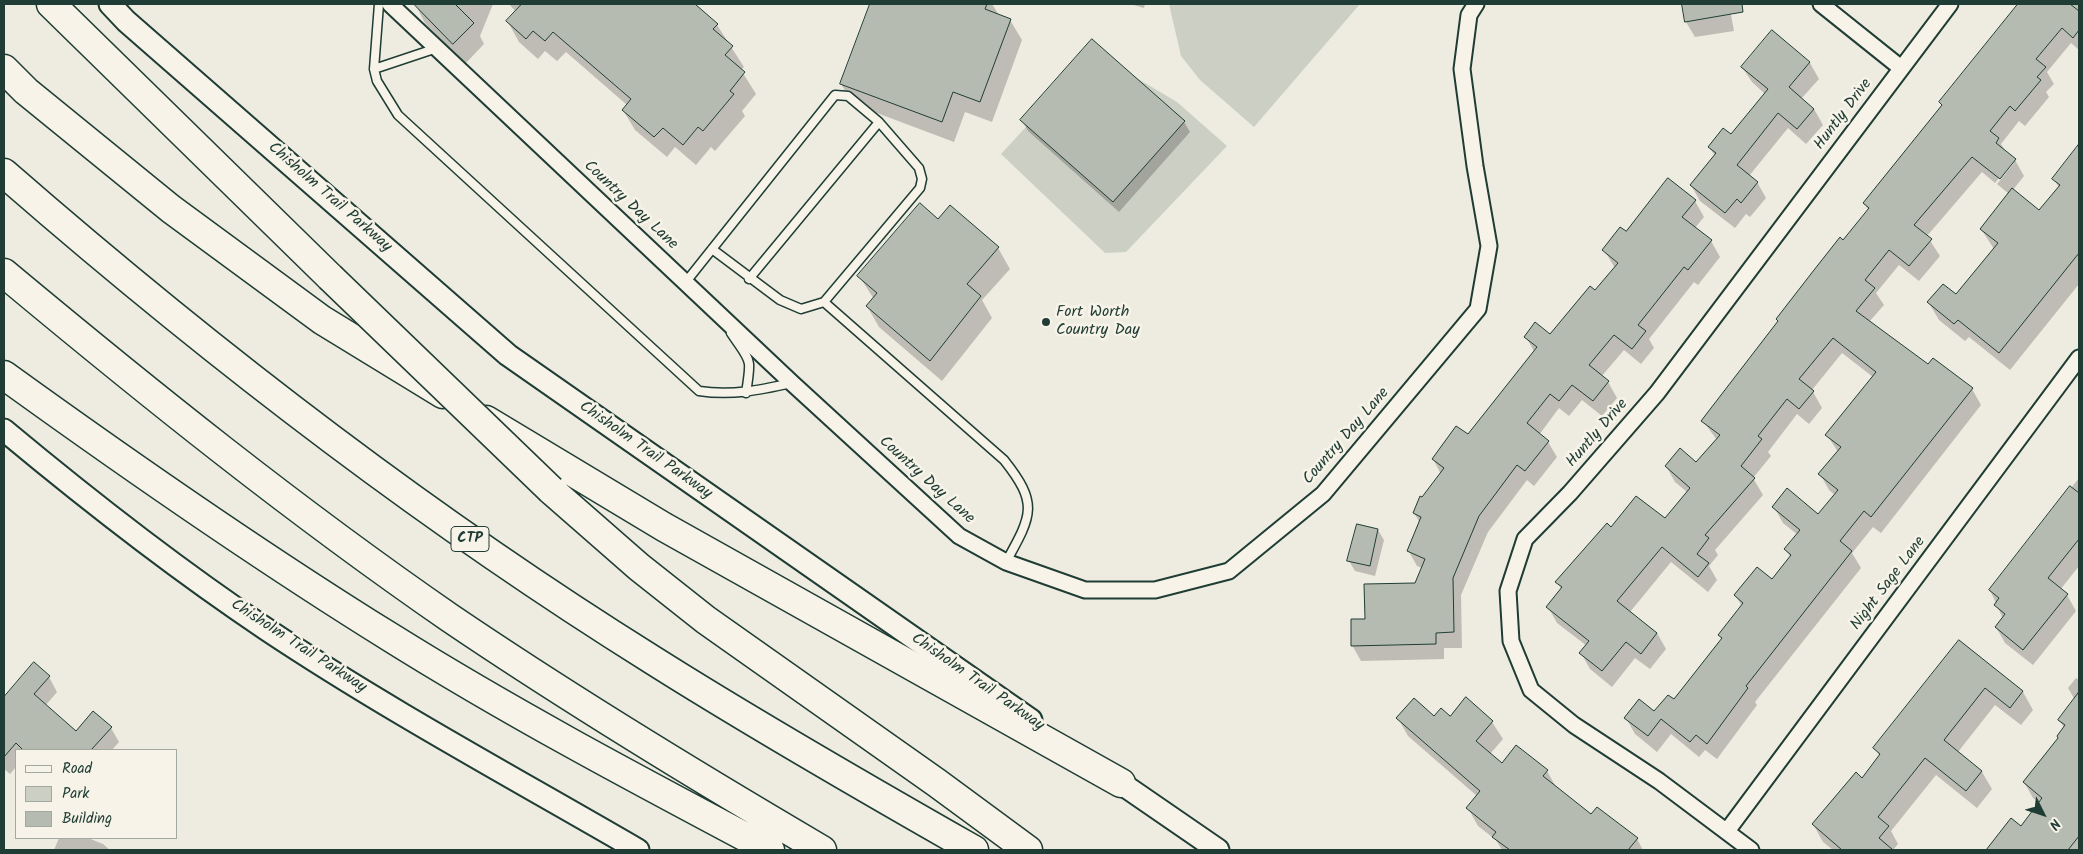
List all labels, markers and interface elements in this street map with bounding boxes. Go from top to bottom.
street label: Huntly Drive [1811,76,1877,154]
street label: Chisholm Trail Parkway [263,139,395,257]
street label: Country Day Lane [579,157,681,255]
place label: Fort Worth Country Day [1056,303,1140,341]
marker: Fort Worth Country Day [1040,316,1052,328]
street label: Country Day Lane [1300,385,1394,489]
street label: Huntly Drive [1563,396,1633,472]
street label: Chisholm Trail Parkway [575,398,715,504]
street label: Country Day Lane [874,433,978,529]
road number: CTP [451,526,489,552]
street label: Night Sage Lane [1847,533,1931,635]
street label: Chisholm Trail Parkway [227,596,369,698]
street label: Chisholm Trail Parkway [907,630,1047,736]
legend [15,749,178,839]
text: Road [62,757,92,781]
text: Park [62,782,89,806]
north arrow [2018,789,2068,839]
text: Building [62,807,112,831]
text: N [2043,813,2066,834]

